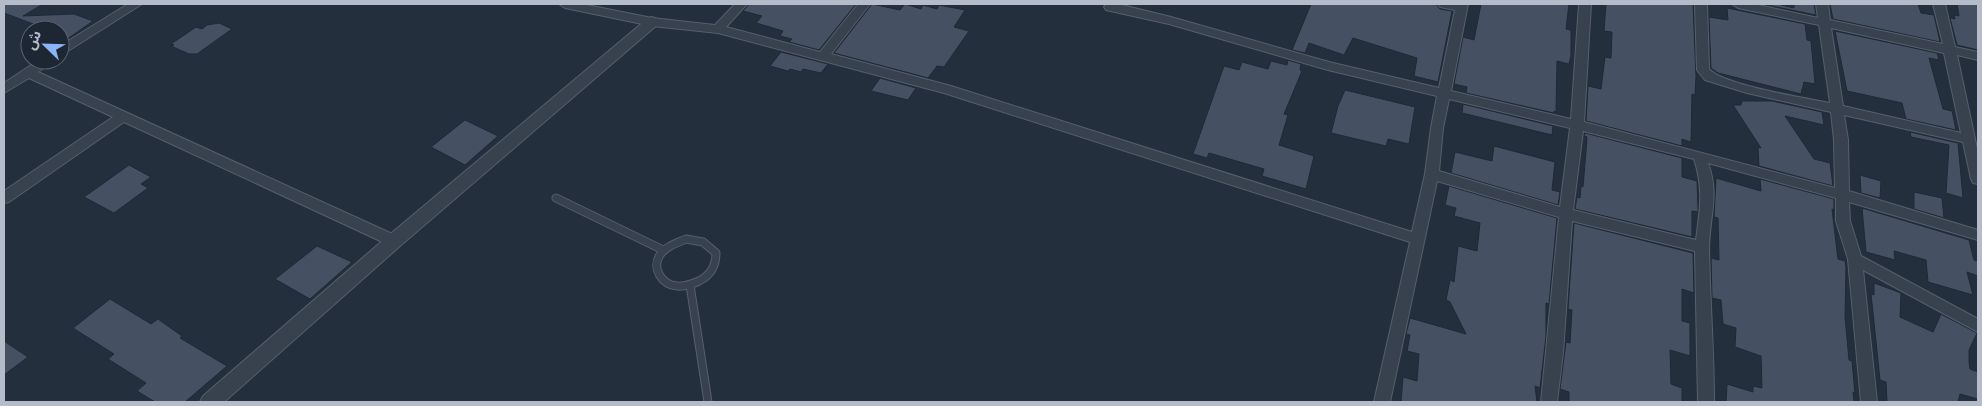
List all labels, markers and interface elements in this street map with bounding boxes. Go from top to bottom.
north arrow [20,20,70,70]
text: ش [21,28,44,52]

